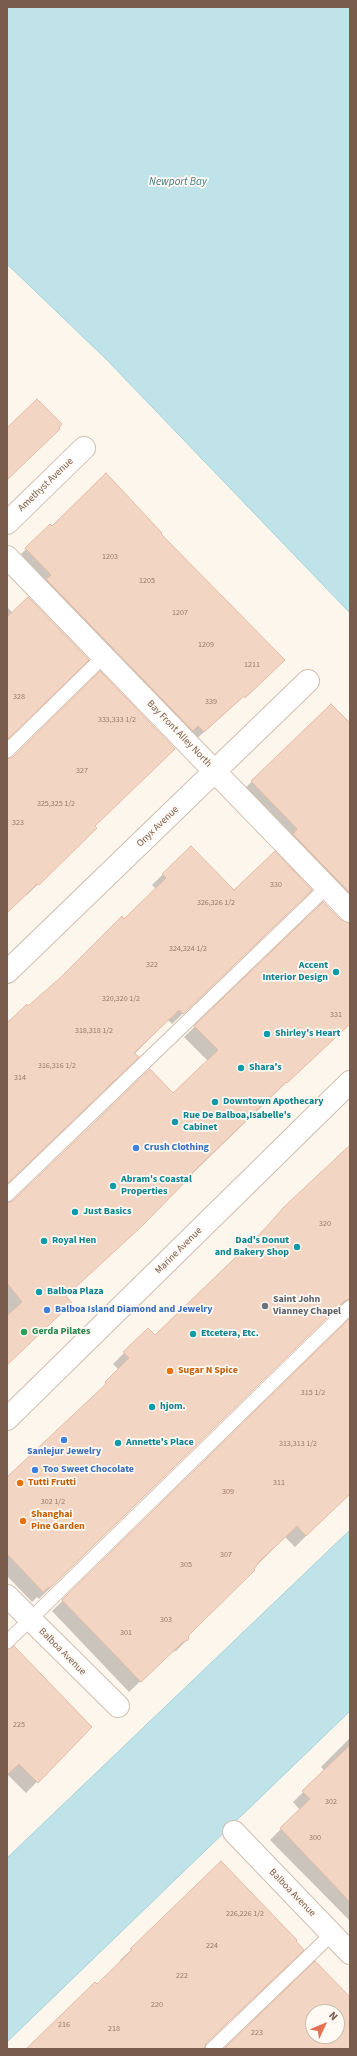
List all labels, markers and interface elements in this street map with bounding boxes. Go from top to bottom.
water label: Newport Bay [149,176,207,190]
street label: Amethyst Avenue [16,456,76,514]
house number: 1203 [102,552,118,562]
house number: 1205 [139,576,155,586]
house number: 1207 [172,608,188,618]
house number: 1209 [198,640,214,650]
house number: 1211 [244,660,260,670]
house number: 328 [13,692,25,702]
house number: 339 [205,697,217,707]
street label: Bay Front Alley North [144,698,214,770]
house number: 333,333 1/2 [98,715,136,725]
house number: 327 [76,766,88,776]
house number: 325,325 1/2 [37,799,75,809]
street label: Onyx Avenue [134,804,182,850]
house number: 323 [12,818,24,828]
house number: 330 [270,880,282,890]
house number: 326,326 1/2 [197,898,235,908]
house number: 324,324 1/2 [169,944,207,954]
house number: 322 [146,960,158,970]
place label: Accent Interior Design [262,960,328,984]
marker: Accent Interior Design [331,967,341,977]
house number: 320,320 1/2 [102,994,140,1004]
house number: 331 [330,1010,342,1020]
house number: 318,318 1/2 [75,1026,113,1036]
place label: Shirley's Heart [275,1028,340,1040]
marker: Shirley's Heart [262,1029,272,1039]
house number: 316,316 1/2 [38,1061,76,1071]
place label: Shara's [249,1062,282,1074]
marker: Shara's [236,1063,246,1073]
house number: 314 [14,1073,26,1083]
place label: Downtown Apothecary [223,1096,323,1108]
marker: Downtown Apothecary [210,1097,220,1107]
place label: Rue De Balboa,Isabelle's Cabinet [183,1110,291,1134]
marker: Rue De Balboa,Isabelle's Cabinet [170,1117,180,1127]
place label: Crush Clothing [144,1142,209,1154]
marker: Crush Clothing [131,1143,141,1153]
place label: Abram's Coastal Properties [121,1174,192,1198]
marker: Abram's Coastal Properties [108,1181,118,1191]
place label: Just Basics [83,1206,131,1218]
marker: Just Basics [70,1207,80,1217]
house number: 320 [319,1219,331,1229]
street label: Marine Avenue [153,1225,205,1277]
place label: Royal Hen [52,1235,96,1247]
place label: Dad's Donut and Bakery Shop [215,1235,289,1258]
marker: Royal Hen [39,1236,49,1246]
marker: Dad's Donut and Bakery Shop [292,1242,302,1252]
place label: Balboa Plaza [47,1286,103,1298]
marker: Balboa Plaza [34,1287,44,1297]
place label: Saint John Vianney Chapel [273,1294,341,1318]
marker: Saint John Vianney Chapel [260,1301,270,1311]
place label: Balboa Island Diamond and Jewelry [55,1304,212,1316]
marker: Balboa Island Diamond and Jewelry [42,1305,52,1315]
place label: Gerda Pilates [32,1326,90,1338]
marker: Gerda Pilates [19,1327,29,1337]
place label: Etcetera, Etc. [201,1328,259,1340]
marker: Etcetera, Etc. [188,1329,198,1339]
place label: Sugar N Spice [178,1365,238,1377]
marker: Sugar N Spice [165,1366,175,1376]
house number: 315 1/2 [301,1388,325,1398]
place label: hjom. [160,1401,186,1413]
marker: hjom. [147,1402,157,1412]
marker: Sanlejur Jewelry [59,1435,69,1445]
place label: Annette's Place [126,1437,194,1449]
marker: Annette's Place [113,1438,123,1448]
house number: 313,313 1/2 [279,1439,317,1449]
place label: Sanlejur Jewelry [27,1446,101,1458]
place label: Too Sweet Chocolate [43,1464,134,1476]
marker: Too Sweet Chocolate [30,1465,40,1475]
place label: Tutti Frutti [28,1477,76,1489]
marker: Tutti Frutti [15,1478,25,1488]
house number: 311 [273,1478,285,1488]
house number: 309 [222,1487,234,1497]
house number: 302 1/2 [41,1497,65,1507]
place label: Shanghai Pine Garden [31,1509,85,1532]
marker: Shanghai Pine Garden [18,1516,28,1526]
house number: 307 [220,1550,232,1560]
house number: 305 [180,1560,192,1570]
house number: 303 [160,1615,172,1625]
street label: Balboa Avenue [36,1626,88,1678]
house number: 301 [120,1628,132,1638]
house number: 225 [13,1720,25,1730]
house number: 302 [325,1797,337,1807]
house number: 300 [309,1833,321,1843]
street label: Balboa Avenue [266,1866,318,1920]
house number: 226,226 1/2 [226,1909,264,1919]
house number: 224 [206,1941,218,1951]
house number: 222 [176,1971,188,1981]
house number: 220 [151,2000,163,2010]
north arrow [305,2004,345,2044]
text: N [325,2008,341,2024]
house number: 216 [58,2020,70,2030]
house number: 218 [108,2024,120,2034]
house number: 223 [251,2028,263,2038]

